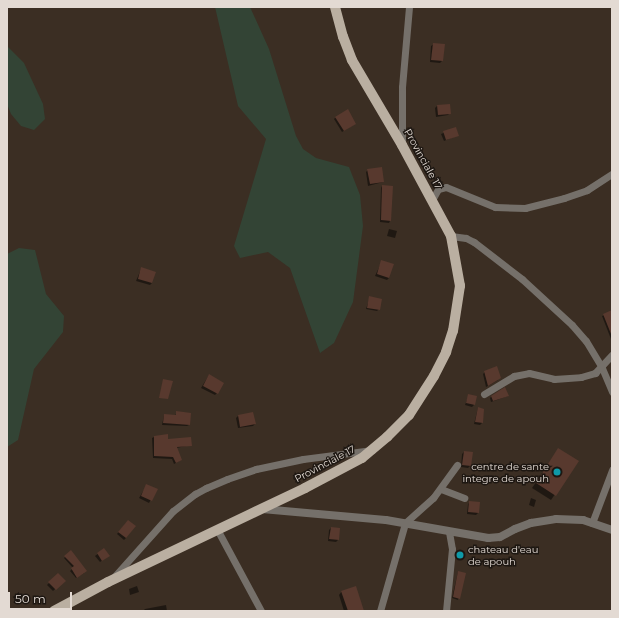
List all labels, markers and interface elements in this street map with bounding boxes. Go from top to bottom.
street label: Provinciale 17 [402,127,444,191]
street label: Provinciale 17 [293,443,357,485]
place label: centre de sante integre de apouh [462,460,549,484]
marker: centre de sante integre de apouh [552,467,562,477]
place label: chateau d'eau de apouh [468,543,538,566]
marker: chateau d'eau de apouh [455,550,465,560]
scale bar [10,584,74,610]
text: 50 m [15,591,46,606]

